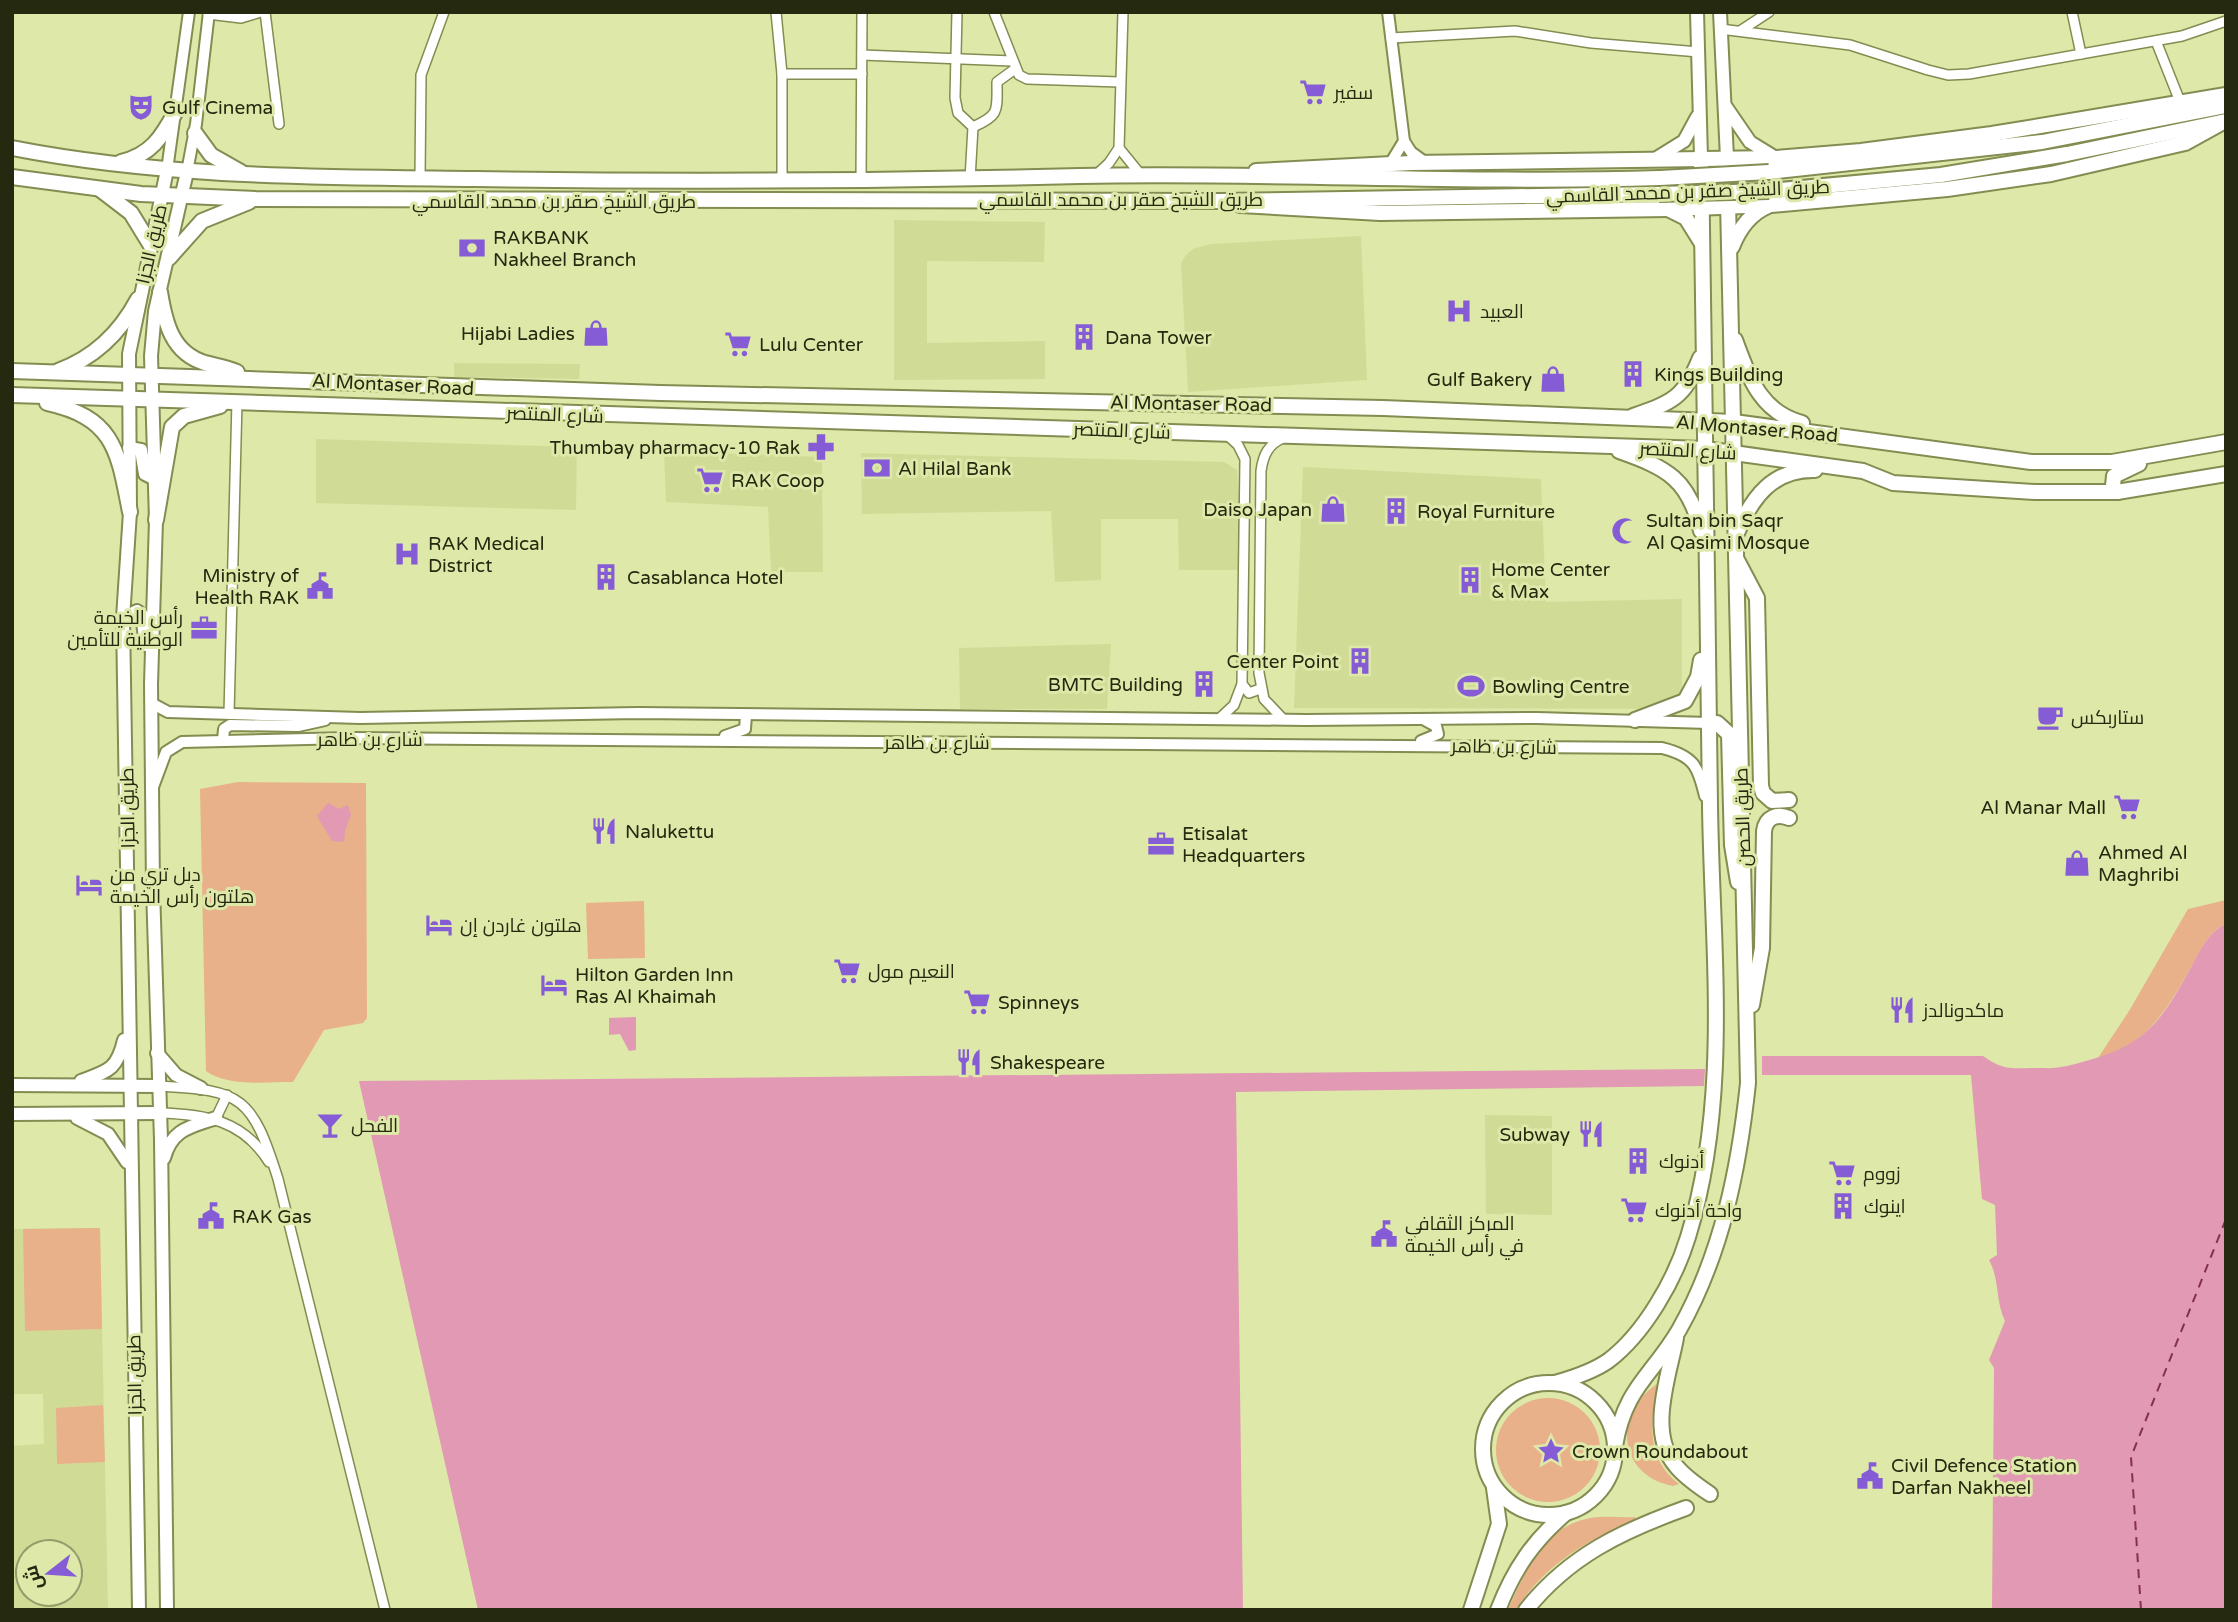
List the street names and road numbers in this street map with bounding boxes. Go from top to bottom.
street label: طريق الشيخ صقر بن محمد القاسمي [1546,176,1831,211]
street label: طريق الشيخ صقر بن محمد القاسمي [979,189,1263,214]
street label: طريق الشيخ صقر بن محمد القاسمي [412,191,696,216]
street label: طريق الجزا [132,202,173,286]
street label: Al Montaser Road [311,370,475,400]
street label: Al Montaser Road [1110,392,1272,416]
street label: شارع المنتصر [505,402,604,430]
street label: Al Montaser Road [1675,411,1839,447]
street label: شارع المنتصر [1072,418,1171,446]
street label: شارع المنتصر [1638,437,1737,467]
street label: شارع بن ظاهر [316,729,423,753]
street label: شارع بن ظاهر [883,732,990,756]
street label: شارع بن ظاهر [1450,735,1557,761]
street label: طريق الجزا [116,767,141,849]
street label: طريق الحصن [1730,767,1757,867]
street label: طريق الجزا [123,1334,148,1416]

